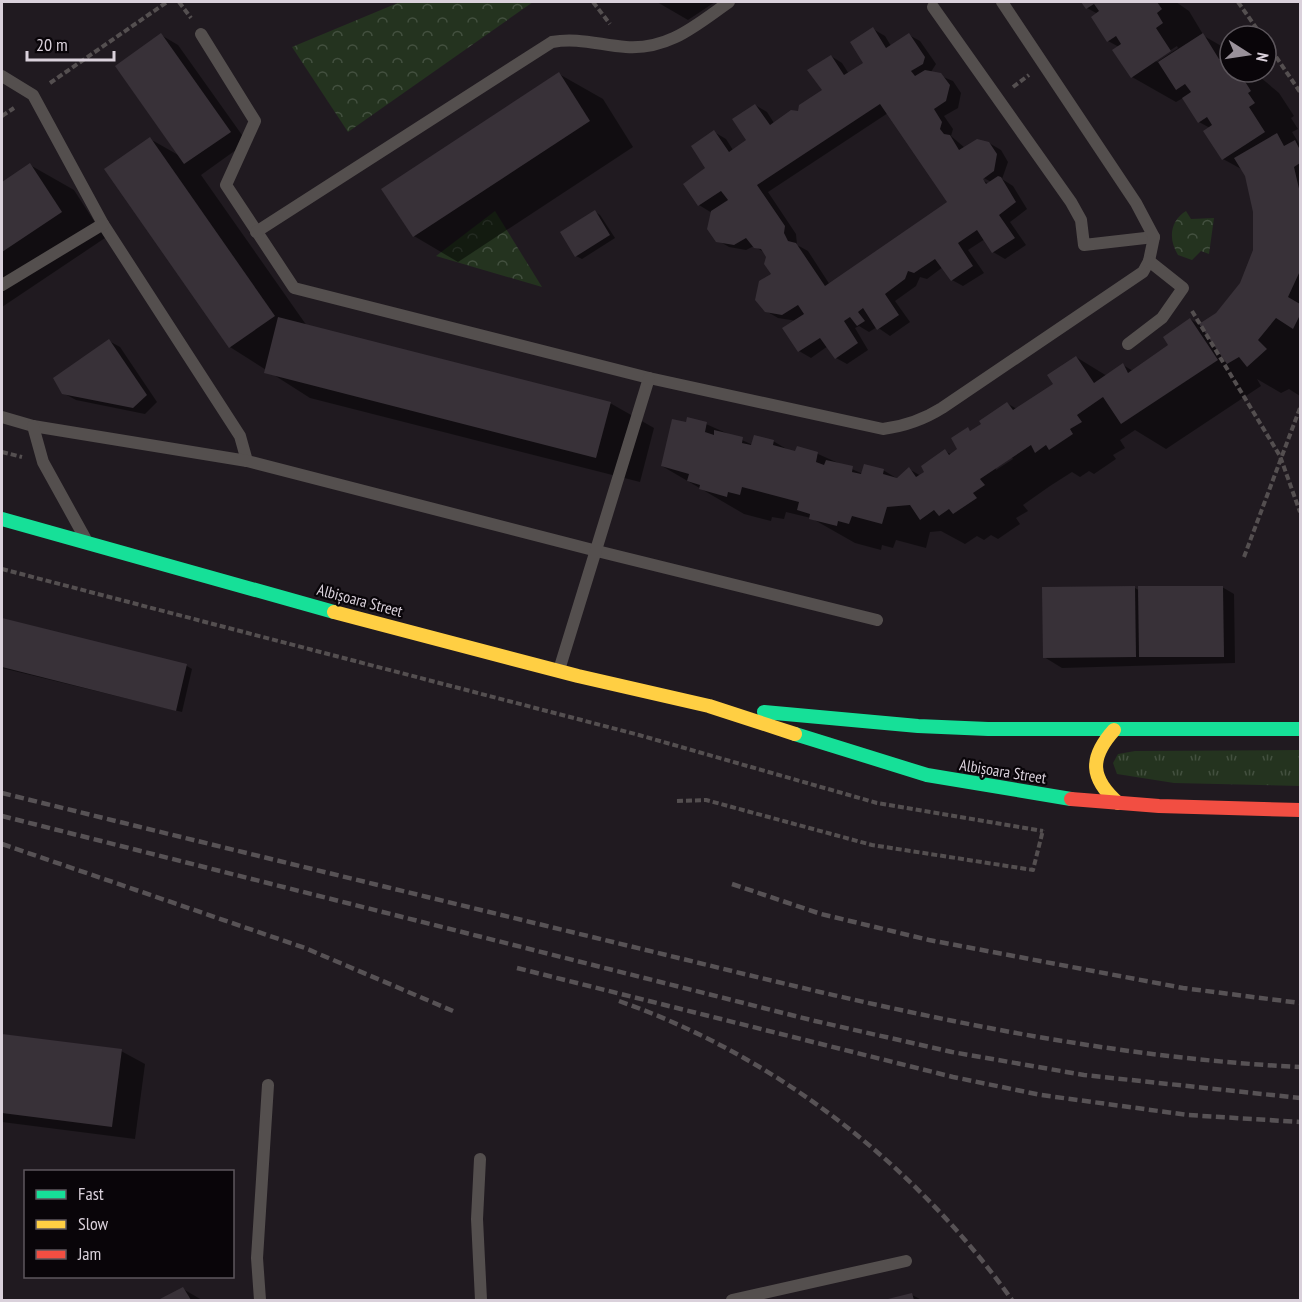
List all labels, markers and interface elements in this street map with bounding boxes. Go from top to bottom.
scale bar [27,24,114,62]
north arrow [1218,24,1278,84]
text: 20 m [36,33,68,56]
text: N [1252,51,1273,63]
street label: Albișoara Street [315,579,406,621]
street label: Albișoara Street [958,754,1048,788]
legend [24,1170,234,1278]
text: Fast [78,1182,104,1205]
text: Slow [78,1212,109,1235]
text: Jam [77,1242,101,1265]

